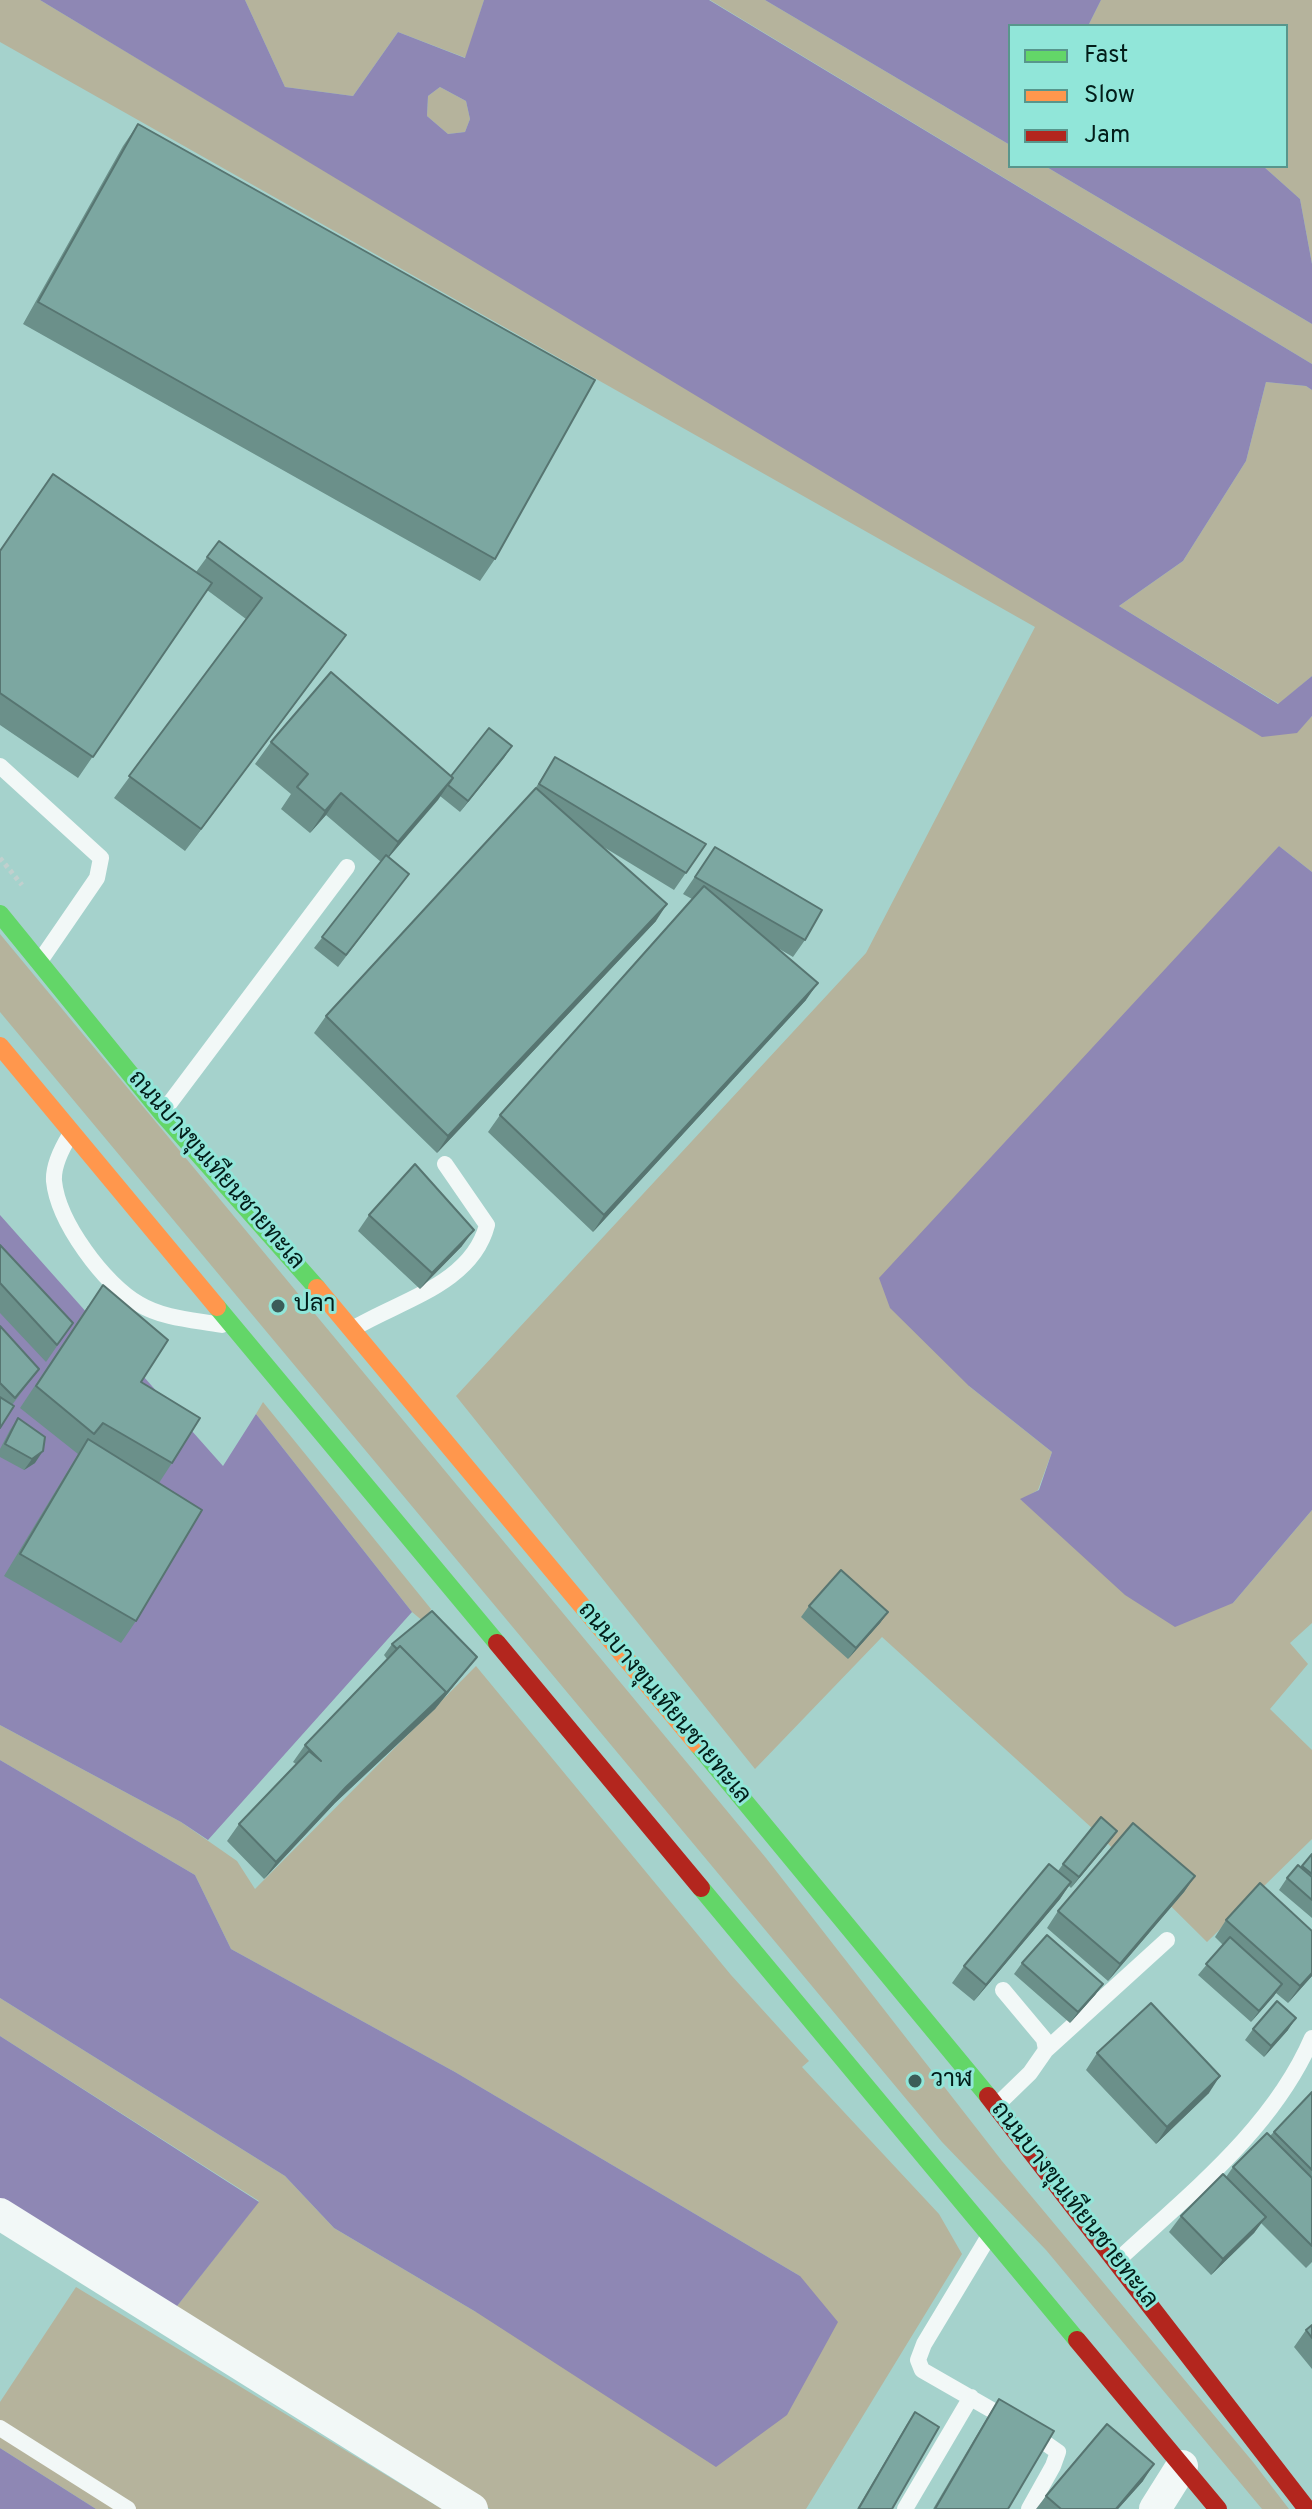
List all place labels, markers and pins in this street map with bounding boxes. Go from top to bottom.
place label: ปลา [294,1292,335,1320]
marker: ปลา [269,1297,287,1315]
place label: วาฬ [931,2067,972,2095]
marker: วาฬ [906,2072,924,2090]

